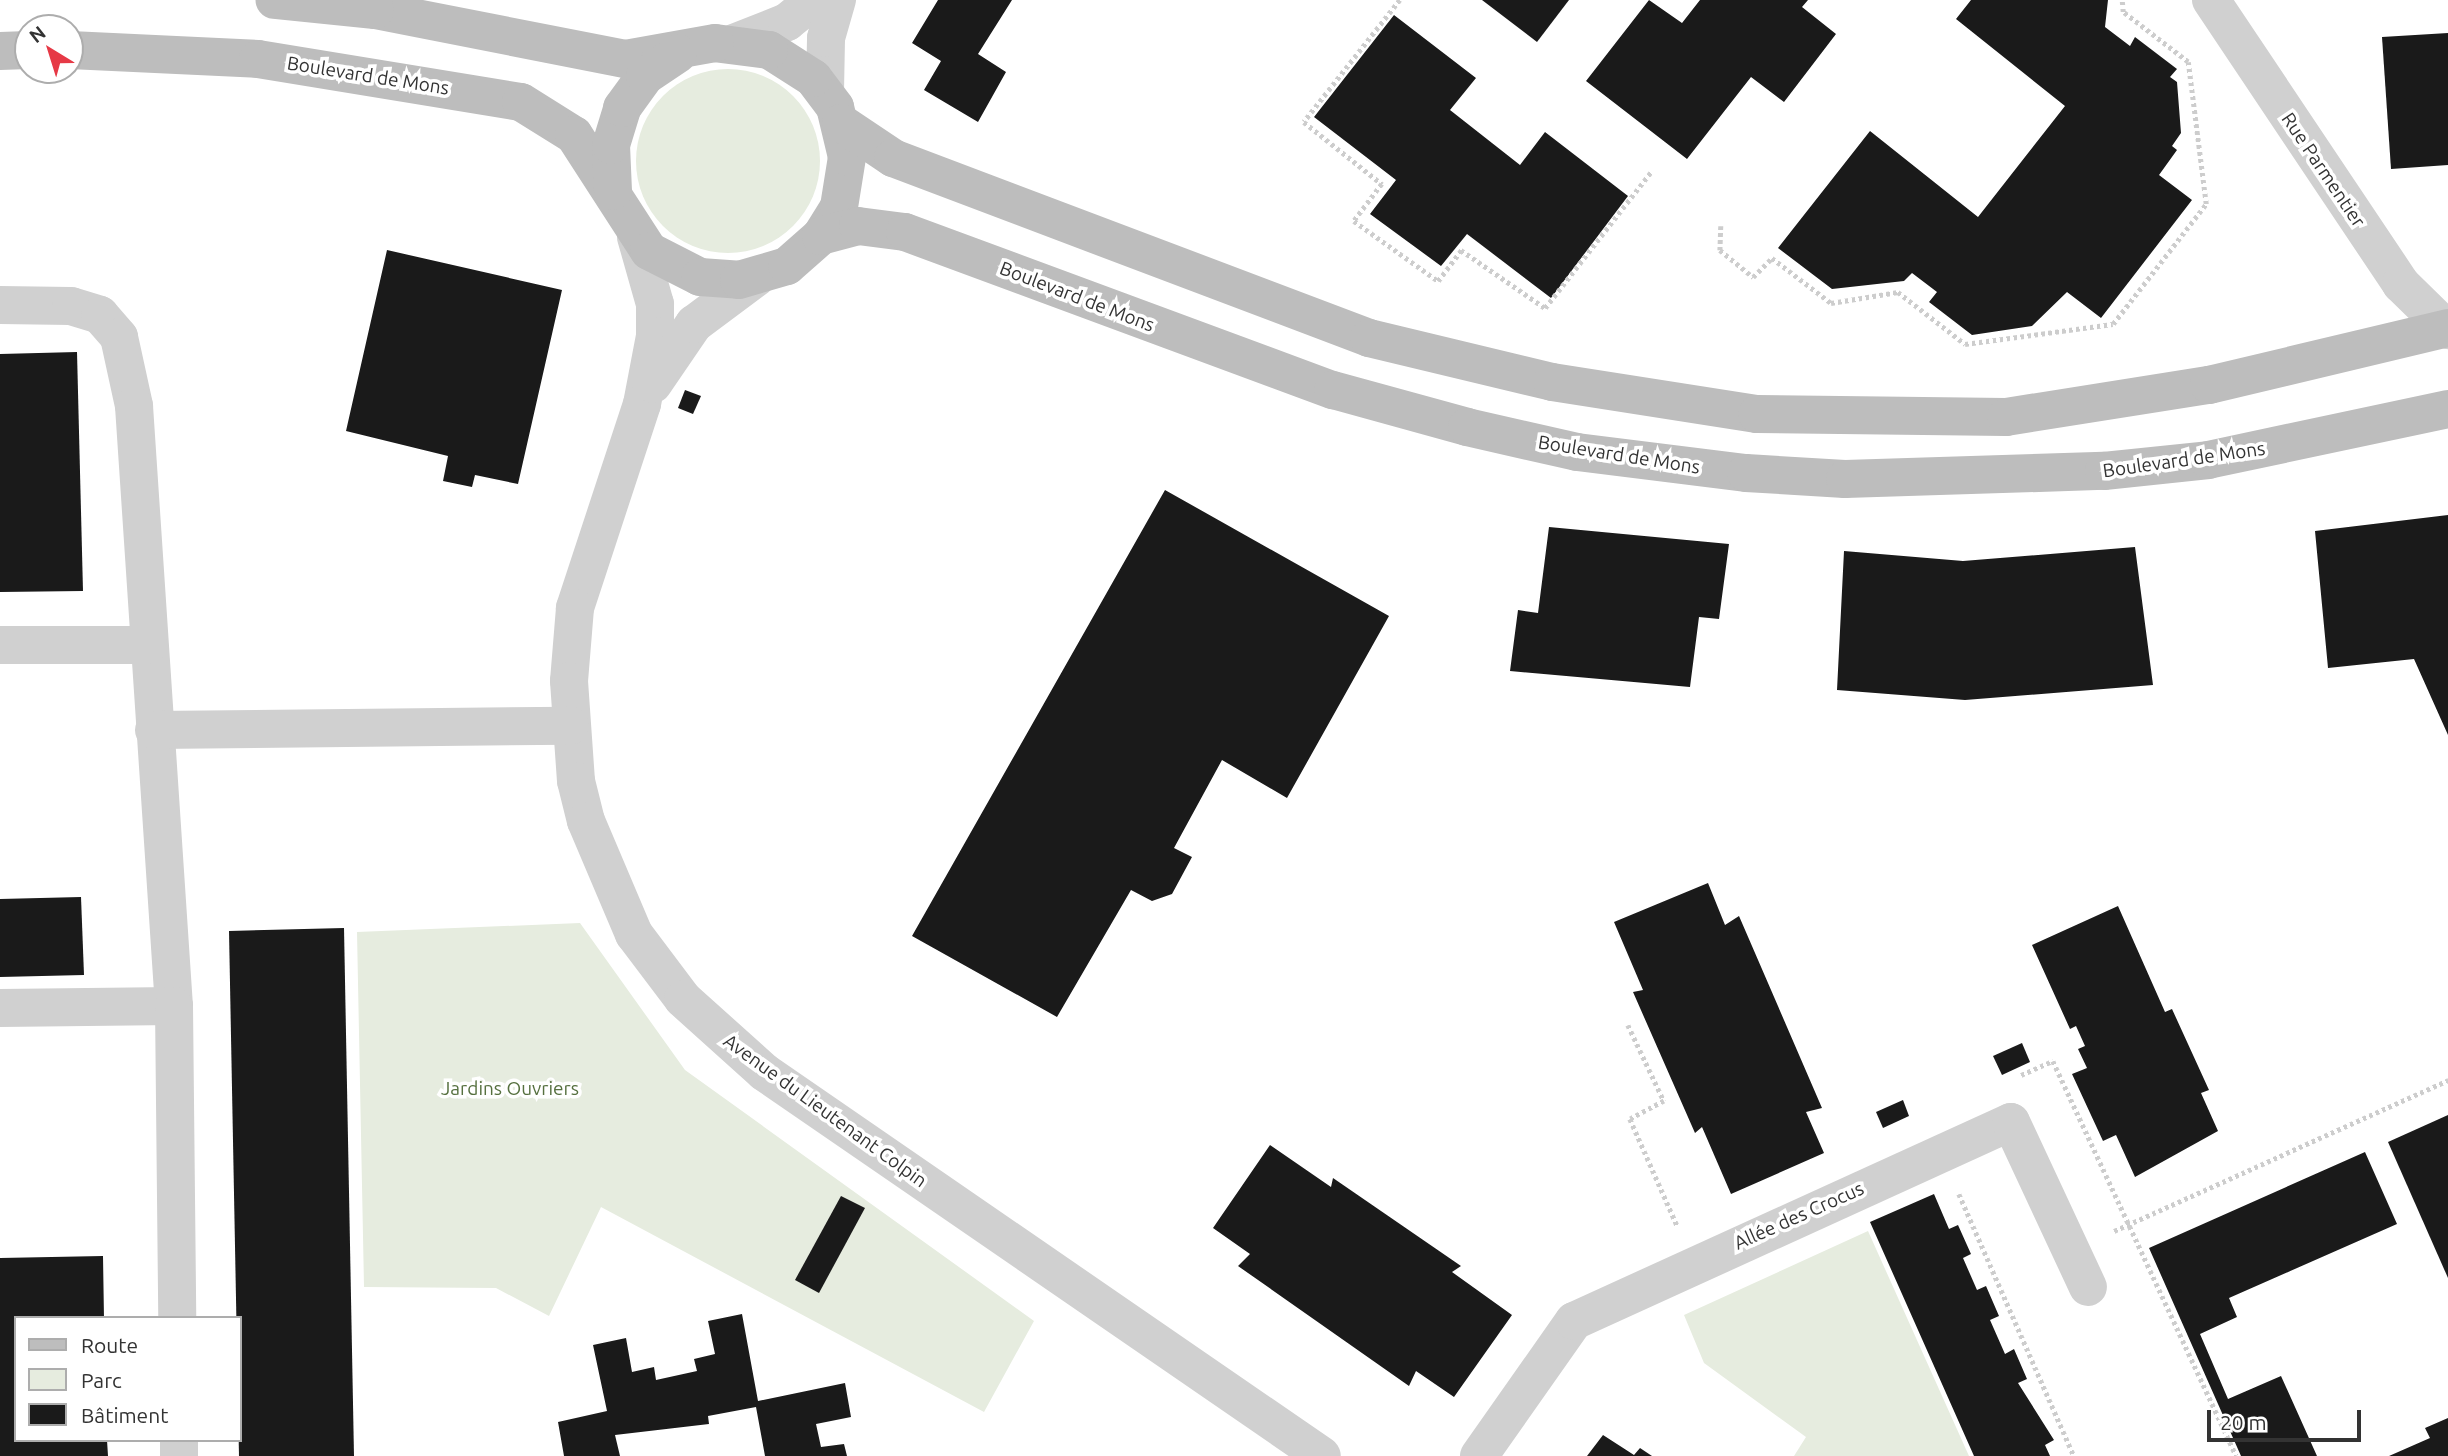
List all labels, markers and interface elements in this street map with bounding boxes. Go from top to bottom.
north arrow [14,14,84,84]
text: N [25,21,50,47]
street label: Boulevard de Mons [285,52,451,100]
street label: Rue Parmentier [2276,108,2370,232]
street label: Boulevard de Mons [996,257,1158,337]
street label: Boulevard de Mons [1536,431,1702,479]
street label: Boulevard de Mons [2101,437,2267,483]
street label: Avenue du Lieutenant Colpin [719,1030,931,1192]
park label: Jardins Ouvriers [441,1078,579,1100]
street label: Allée des Crocus [1731,1177,1867,1255]
legend [14,1316,242,1442]
text: Route [81,1333,138,1357]
text: Parc [81,1368,122,1392]
scale bar [2210,1396,2364,1440]
text: Bâtiment [81,1403,168,1427]
text: 20 m [2220,1410,2267,1434]

